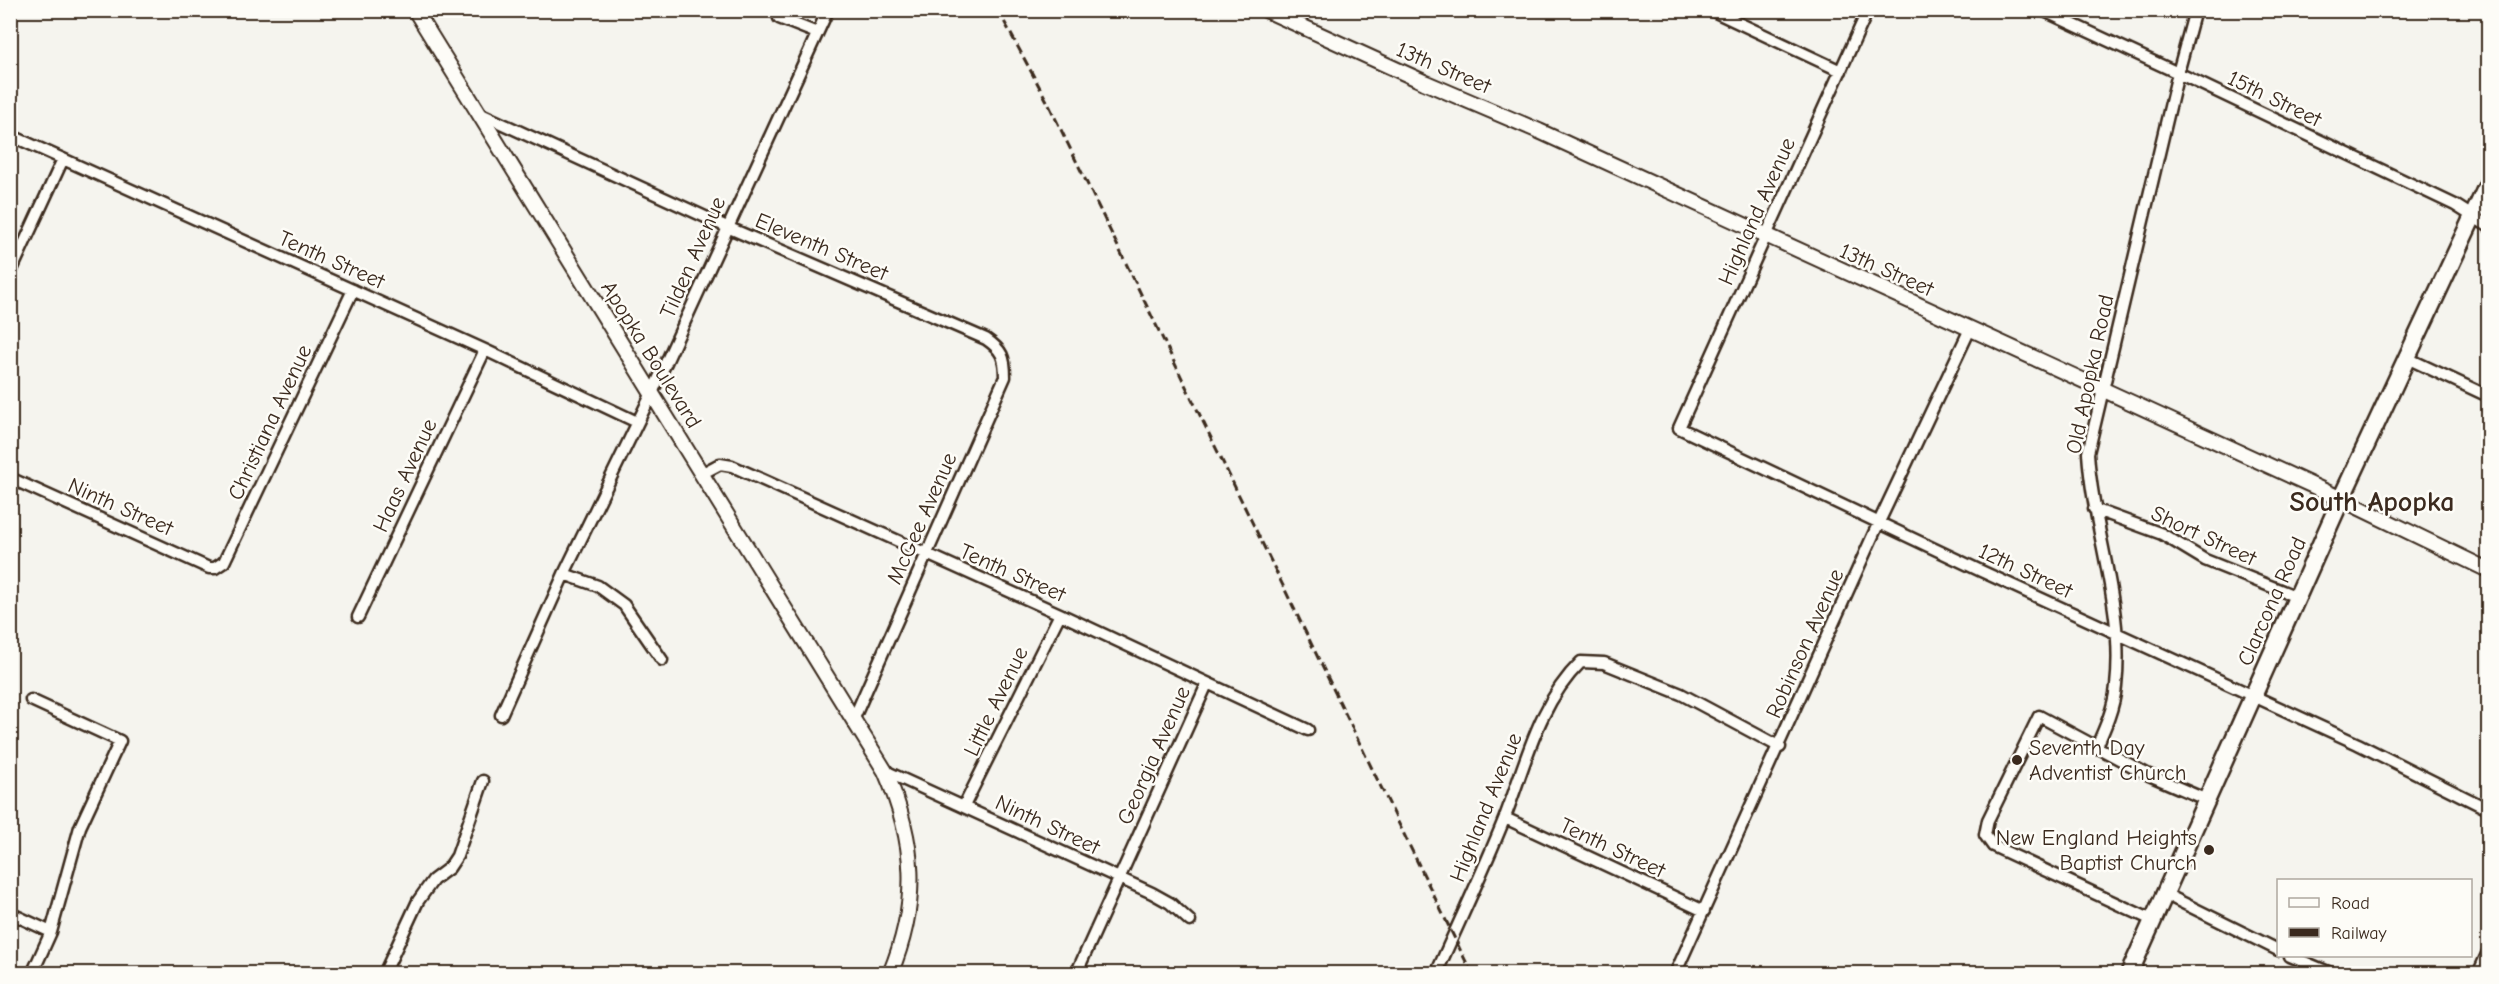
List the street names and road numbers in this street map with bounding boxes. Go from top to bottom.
street label: 13th Street [1392,36,1496,100]
street label: 15th Street [2223,65,2326,133]
street label: Highland Avenue [1713,134,1801,289]
street label: Tilden Avenue [655,193,731,322]
street label: Eleventh Street [751,207,892,287]
street label: Tenth Street [274,225,389,295]
street label: 13th Street [1835,238,1938,302]
street label: Apopka Boulevard [595,276,707,433]
street label: Old Apopka Road [2060,292,2120,456]
street label: Christiana Avenue [222,340,317,504]
street label: Haas Avenue [367,415,442,536]
street label: McGee Avenue [881,449,963,588]
street label: Ninth Street [64,472,178,542]
street label: Short Street [2147,500,2261,572]
street label: Clarcona Road [2232,533,2312,670]
street label: Tenth Street [955,538,1070,608]
street label: 12th Street [1974,538,2077,604]
street label: Robinson Avenue [1760,565,1849,722]
street label: Little Avenue [958,642,1034,761]
street label: Georgia Avenue [1112,682,1196,829]
street label: Highland Avenue [1444,729,1528,886]
street label: Ninth Street [991,789,1105,861]
street label: Tenth Street [1556,812,1670,884]

